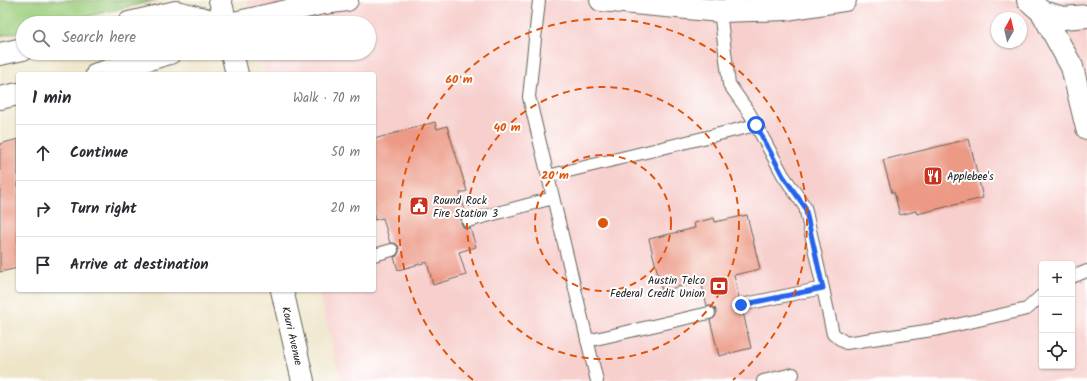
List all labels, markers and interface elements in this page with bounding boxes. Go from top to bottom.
north arrow [991,12,1027,48]
search box [16,16,376,60]
text: Search here [62,26,136,50]
icon: search [30,27,52,49]
text: 60 m [445,70,473,89]
text: 1 min [32,85,71,112]
text: Walk · 70 m [293,88,360,109]
route start [747,116,765,134]
text: 40 m [493,118,521,137]
text: Continue [70,141,128,165]
icon: ahead [32,142,54,164]
text: 50 m [331,142,360,163]
restaurant icon: Applebee's [922,165,944,187]
text: 20 m [541,166,569,185]
place label: Applebee's [947,168,994,186]
place label: Round Rock Fire Station 3 [433,192,498,223]
public building icon: Round Rock Fire Station 3 [408,195,430,217]
text: Turn right [70,197,137,221]
icon: right [32,198,54,220]
text: 20 m [330,198,360,219]
centre of rings [596,216,610,230]
text: Arrive at destination [70,253,209,277]
icon: arrive [32,254,54,276]
map controls [1039,261,1075,369]
button: + [1039,261,1075,297]
place label: Austin Telco Federal Credit Union [610,272,705,303]
bank icon: Austin Telco Federal Credit Union [708,275,730,297]
route end [732,296,750,314]
button: − [1039,297,1075,333]
street label: Kouri Avenue [276,305,307,367]
button: locate [1039,333,1075,369]

